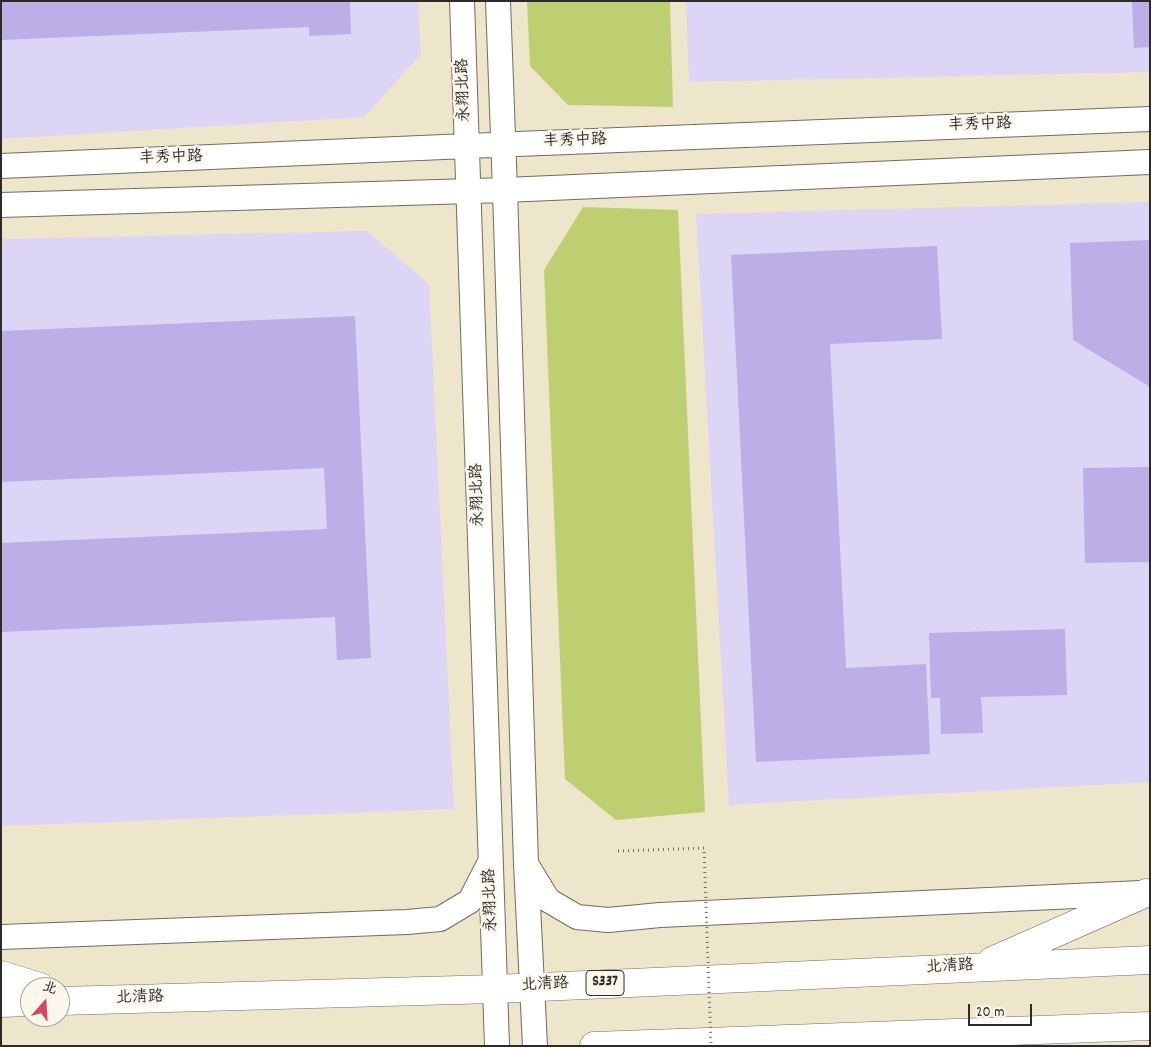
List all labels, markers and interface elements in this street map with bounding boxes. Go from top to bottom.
street label: 永翔北路 [454,58,476,122]
street label: 丰秀中路 [948,115,1012,137]
street label: 丰秀中路 [543,131,607,153]
street label: 丰秀中路 [139,148,203,170]
street label: 永翔北路 [468,463,490,527]
street label: 永翔北路 [481,868,503,932]
street label: 北清路 [926,957,974,979]
road number: S337 [586,970,624,996]
street label: 北清路 [521,975,569,997]
north arrow [20,977,70,1027]
text: 北 [40,977,59,1000]
street label: 北清路 [116,989,164,1009]
scale bar [971,994,1035,1026]
text: 20 m [976,1002,1004,1024]

